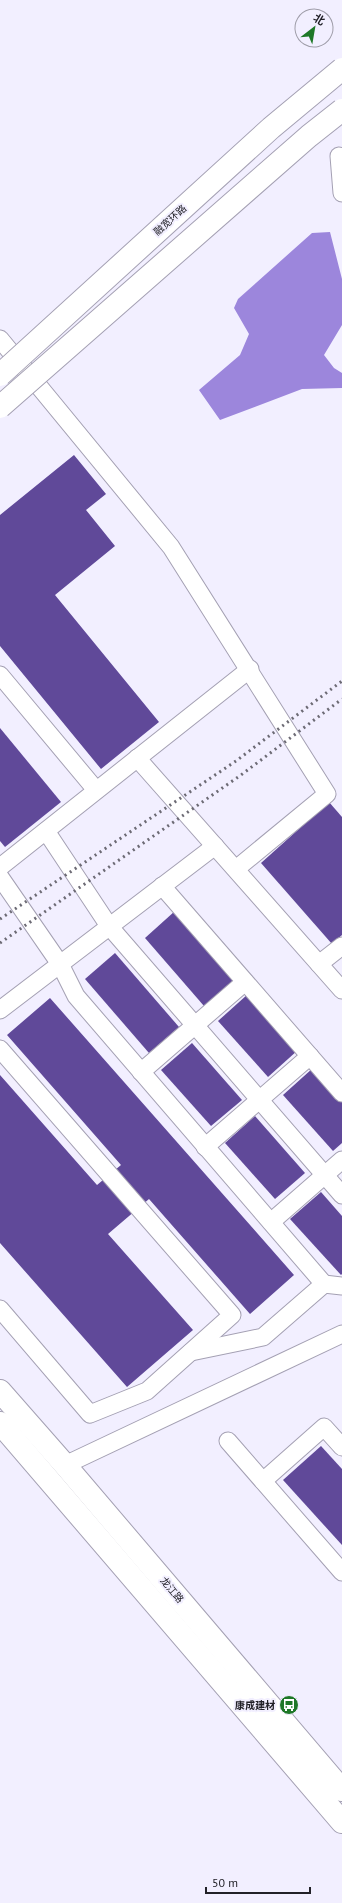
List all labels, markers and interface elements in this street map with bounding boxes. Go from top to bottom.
north arrow [294,8,334,48]
text: 北 [311,11,327,28]
street label: 融宽环路 [151,202,189,238]
street label: 龙江路 [157,1574,187,1606]
bus stop icon: 康成建材 [278,1694,300,1716]
place label: 康成建材 [235,1699,275,1712]
scale bar [206,1869,310,1895]
text: 50 m [212,1875,238,1890]

